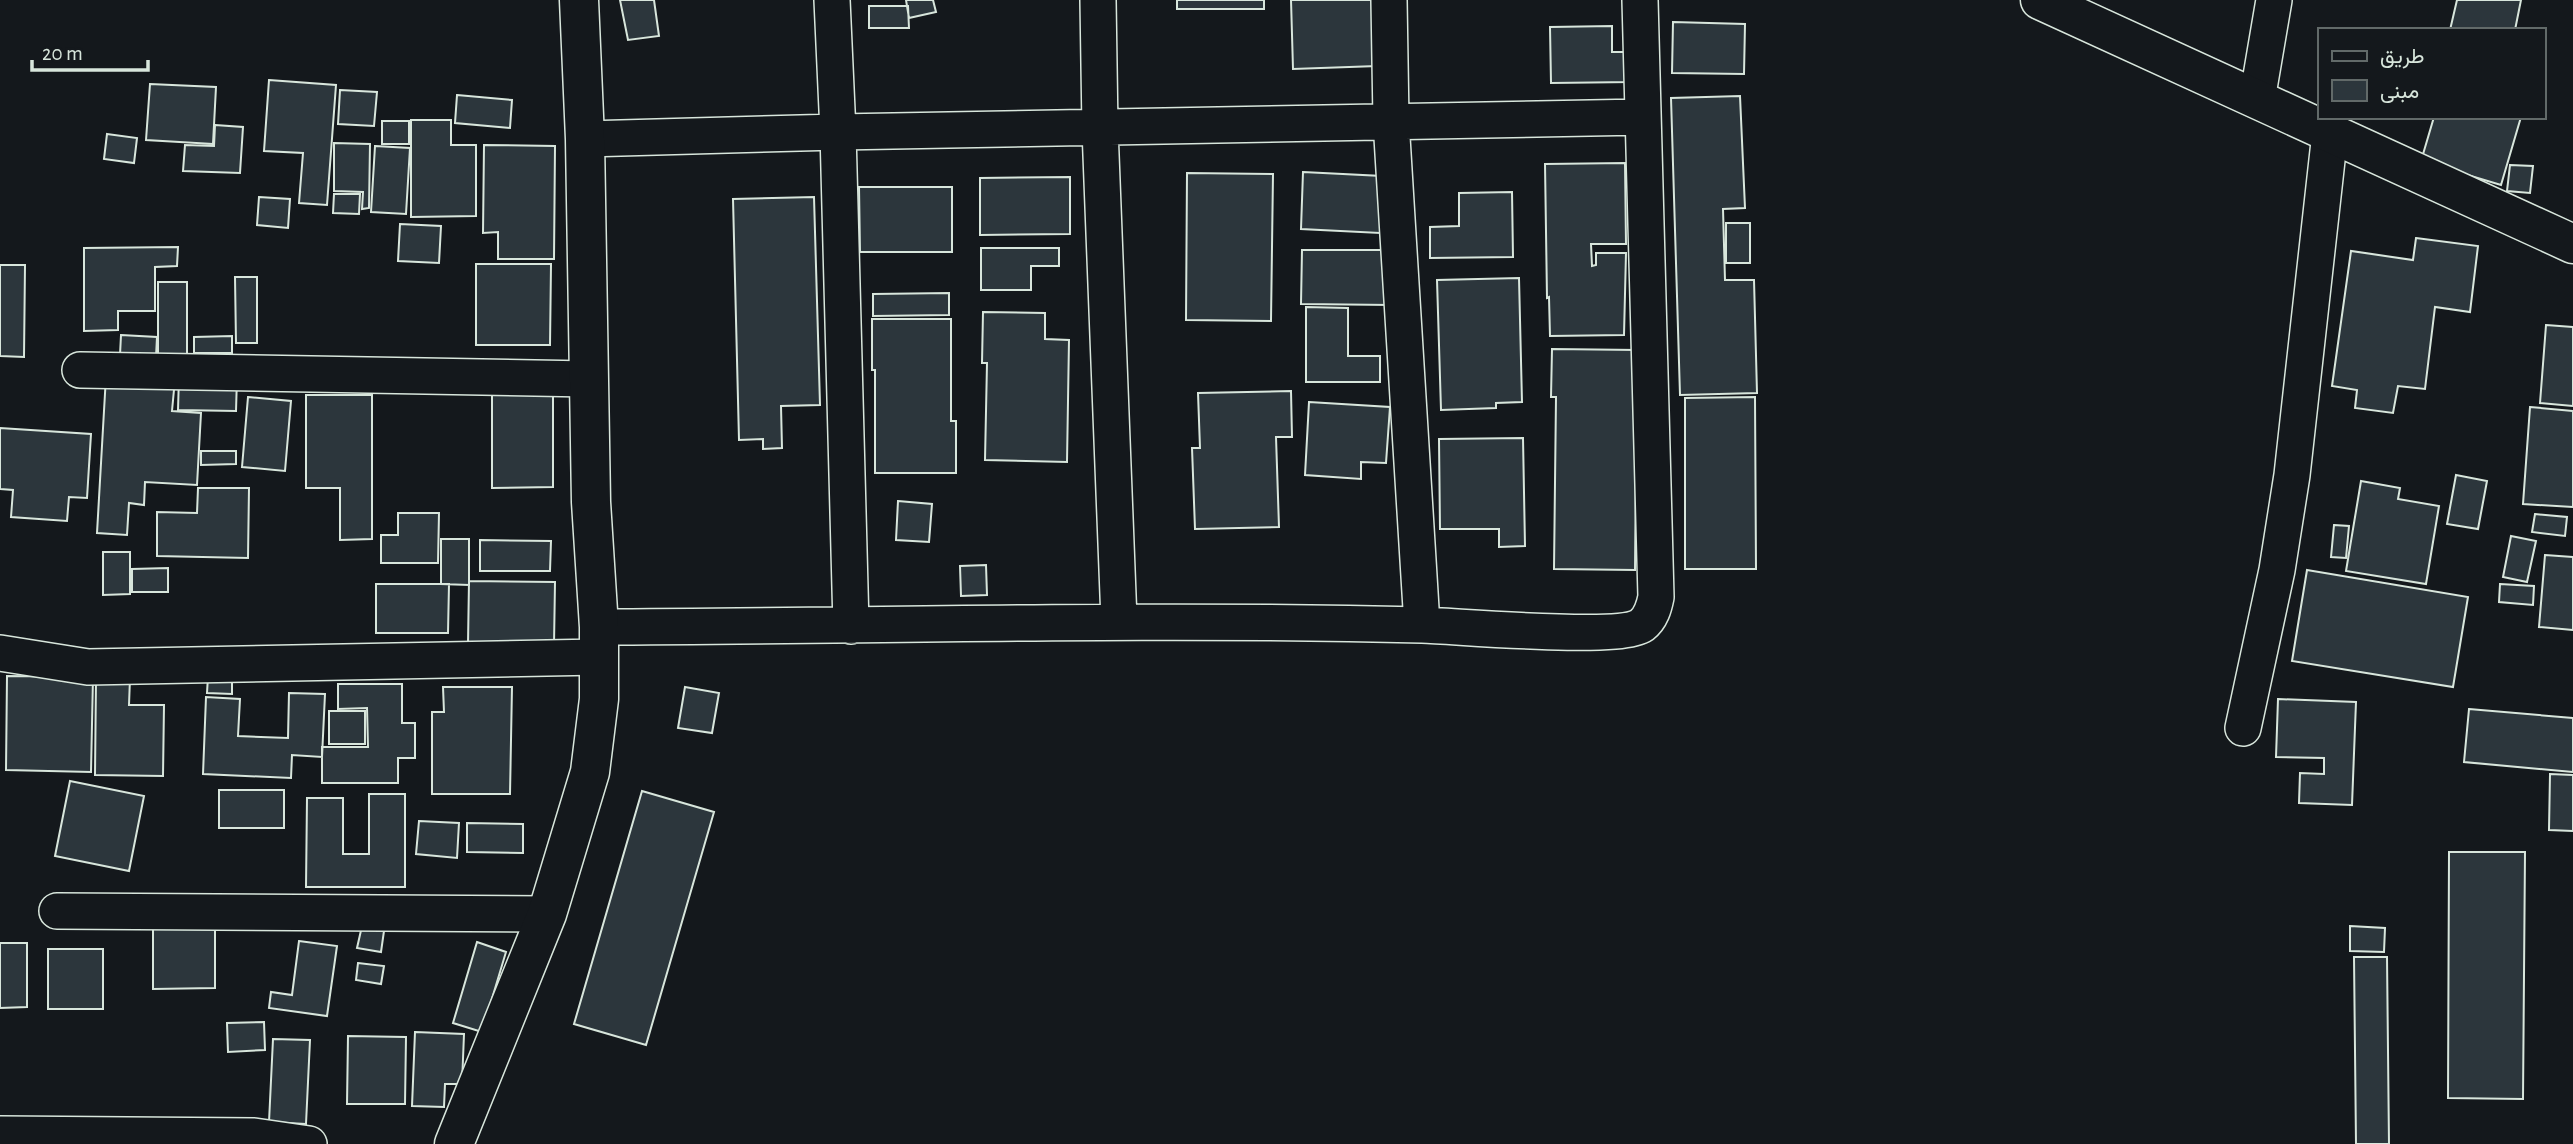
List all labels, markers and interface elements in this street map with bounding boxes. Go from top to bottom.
scale bar [32,28,147,72]
legend [2318,28,2545,119]
text: 20 m [42,43,83,64]
text: طريق [2380,46,2425,69]
text: مبنى [2380,81,2419,103]

